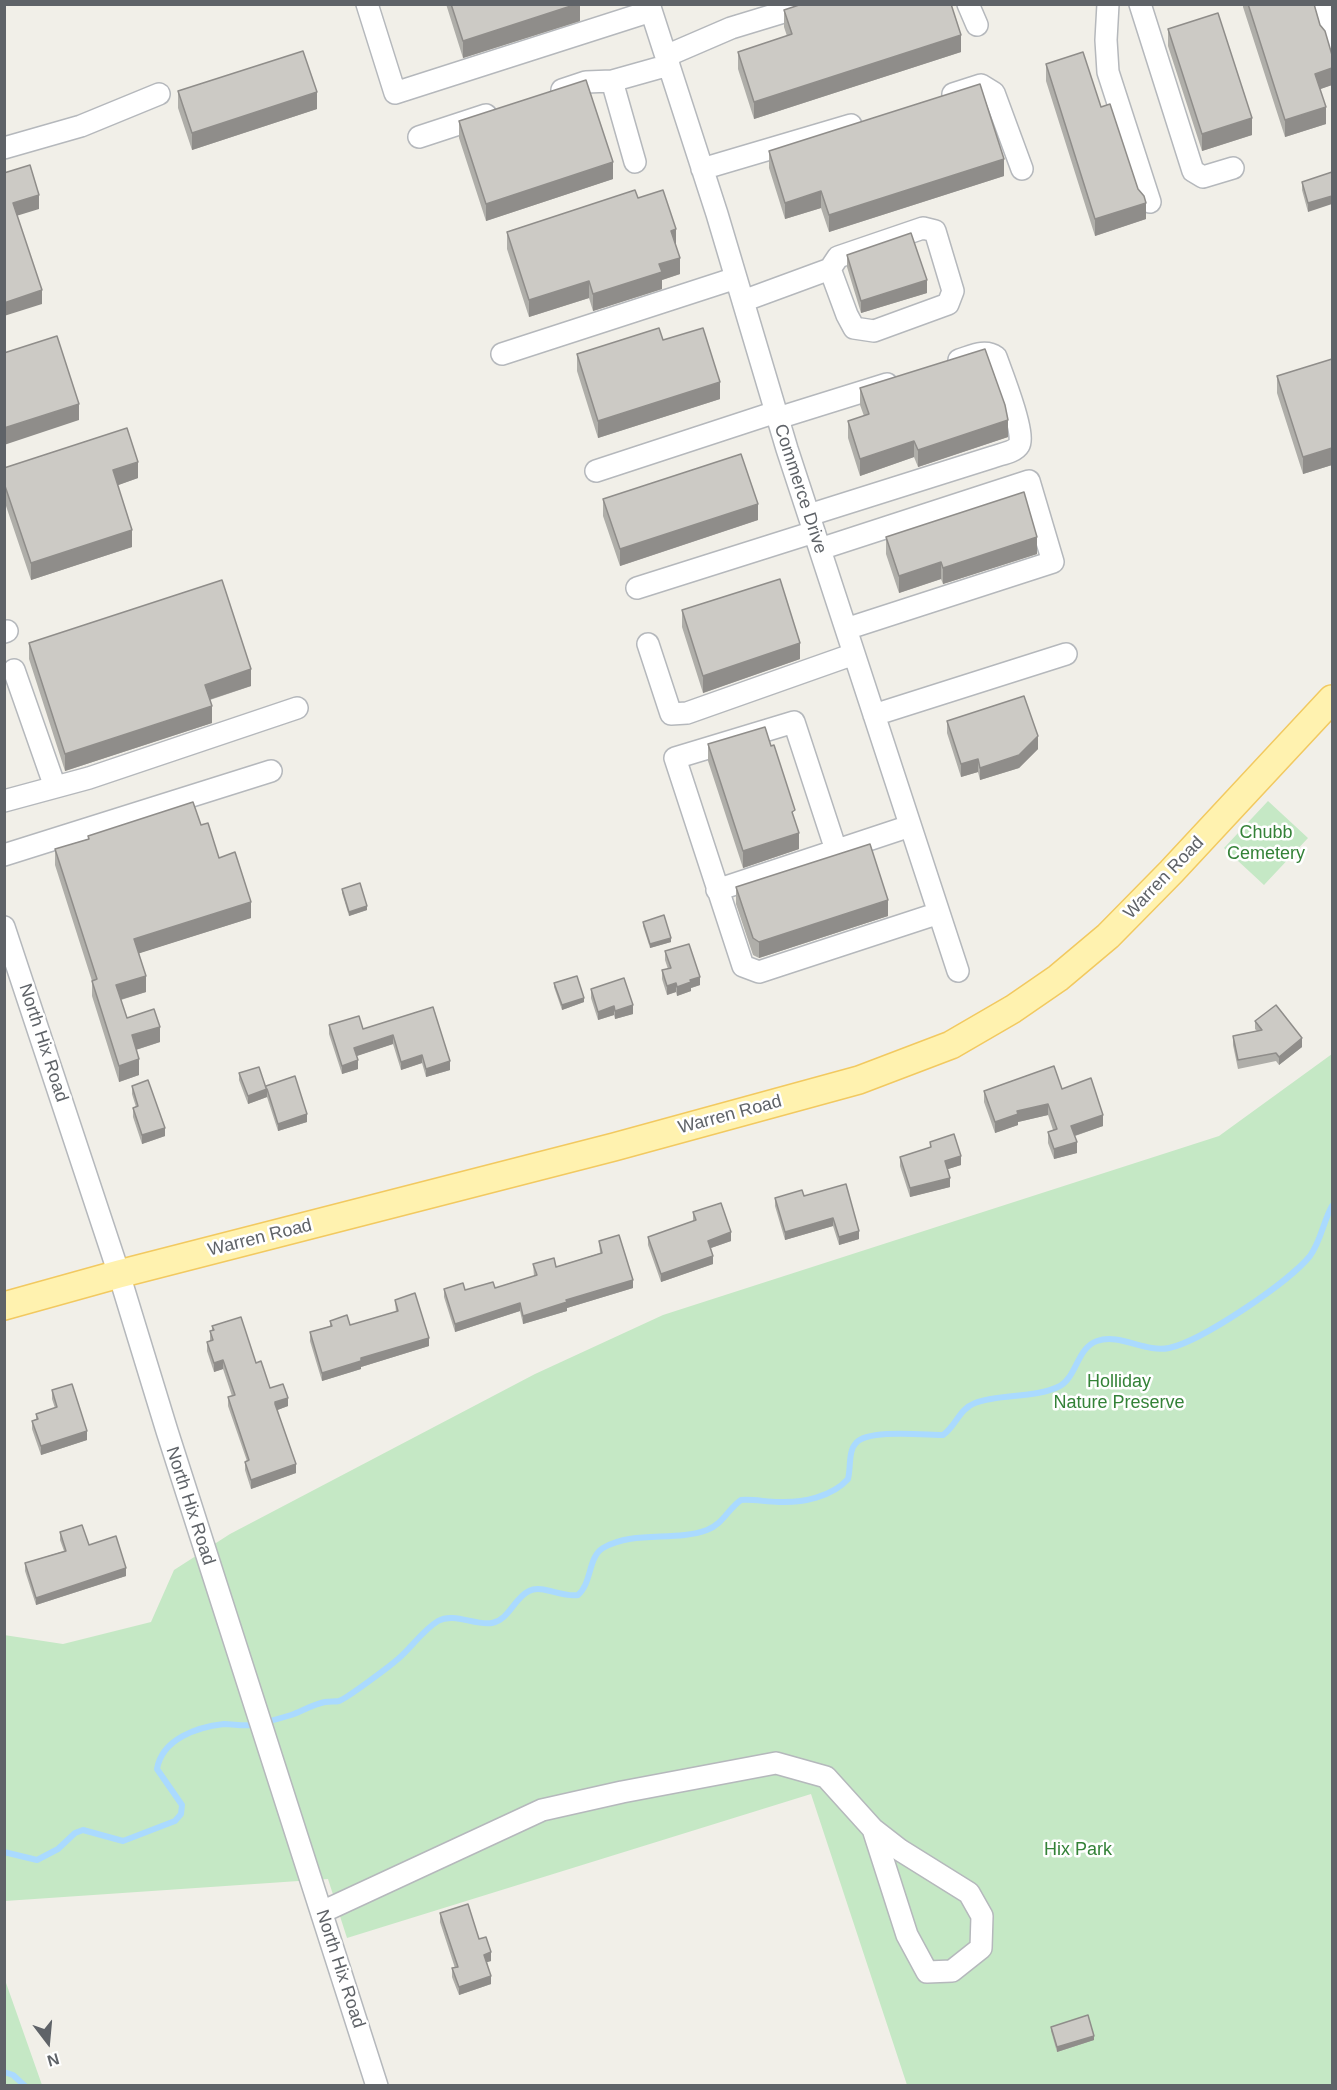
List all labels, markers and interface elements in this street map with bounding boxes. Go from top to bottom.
street label: Commerce Drive [769,421,831,557]
park label: Chubb Cemetery [1227,822,1305,864]
street label: Warren Road [1119,832,1209,924]
street label: North Hix Road [14,981,72,1105]
street label: Warren Road [676,1091,784,1139]
street label: Warren Road [206,1215,314,1261]
park label: Holliday Nature Preserve [1053,1371,1185,1414]
street label: North Hix Road [161,1444,219,1568]
park label: Hix Park [1044,1839,1112,1861]
street label: North Hix Road [311,1907,369,2031]
north arrow [18,2012,78,2072]
text: N [45,2050,61,2070]

